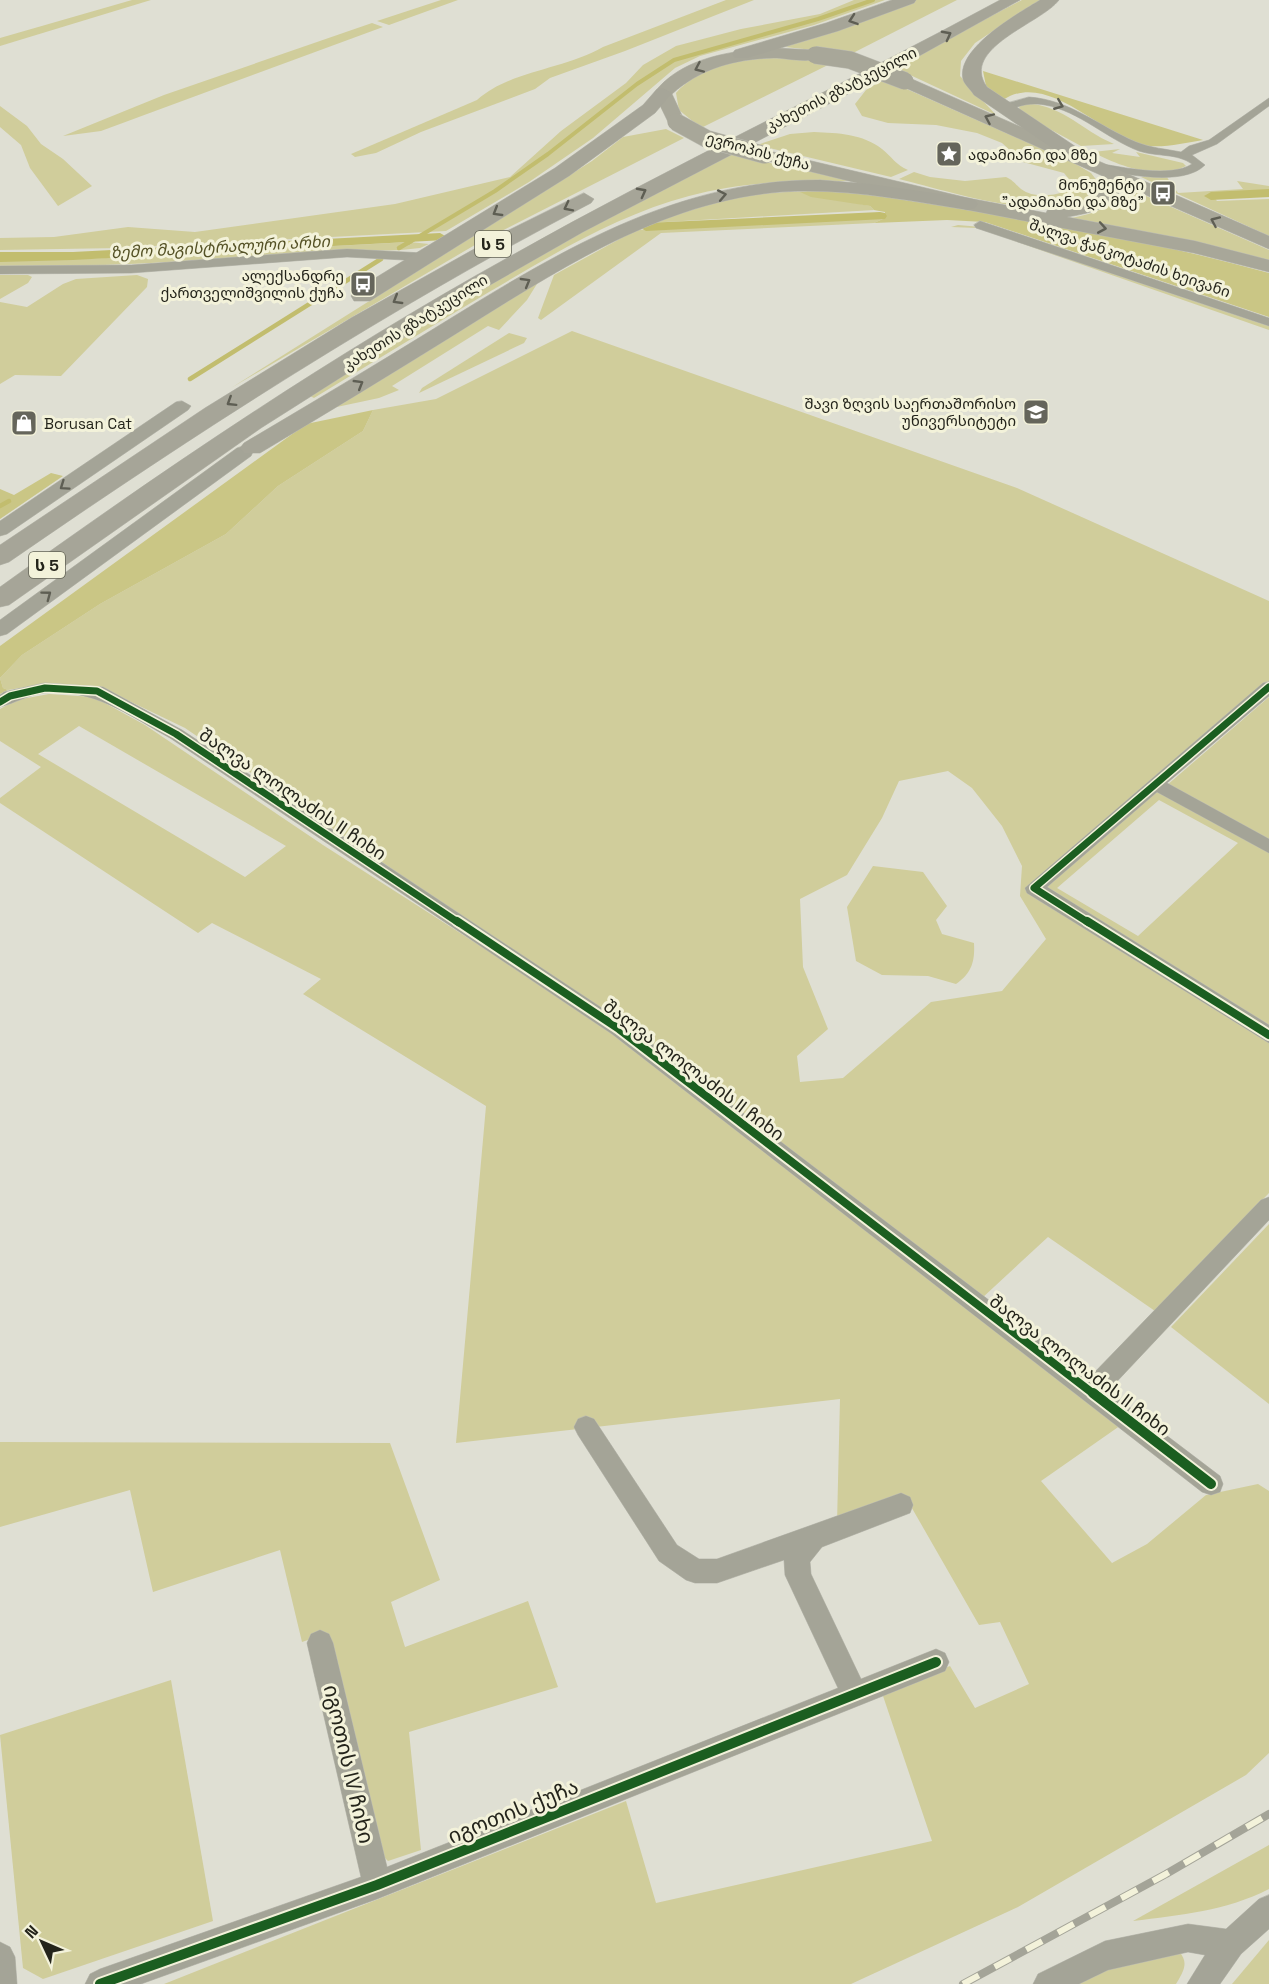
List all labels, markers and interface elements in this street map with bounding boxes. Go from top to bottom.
one-way arrow [849,13,859,25]
one-way arrow [940,31,951,42]
street label: კახეთის გზატკეცილი [762,43,920,135]
one-way arrow [695,61,706,73]
one-way arrow [1053,98,1064,110]
one-way arrow [985,113,996,125]
street label: ევროპის ქუჩა [704,128,812,174]
place icon: ადამიანი და მზე [934,139,964,169]
place label: ადამიანი და მზე [968,145,1097,164]
place label: მონუმენტი "ადამიანი და მზე" [1002,175,1144,211]
bus stop icon: მონუმენტი "ადამიანი და მზე" [1148,178,1178,208]
one-way arrow [636,188,647,199]
one-way arrow [717,189,727,202]
one-way arrow [564,199,575,211]
one-way arrow [493,205,503,217]
street label: შალვა ჭანკოტაძის ხეივანი [1027,215,1233,301]
one-way arrow [1210,216,1221,228]
one-way arrow [1097,222,1107,234]
water label: ზემო მაგისტრალური არხი [110,231,331,263]
road number: ს 5 [475,231,511,257]
place label: ალექსანდრე ქართველიშვილის ქუჩა [161,266,344,302]
bus stop icon: ალექსანდრე ქართველიშვილის ქუჩა [348,269,378,299]
street label: კახეთის გზატკეცილი [339,270,491,374]
one-way arrow [520,278,530,290]
one-way arrow [393,293,403,304]
one-way arrow [353,380,363,392]
place label: შავი ზღვის საერთაშორისო უნივერსიტეტი [804,394,1016,430]
one-way arrow [227,395,238,406]
school or university icon: შავი ზღვის საერთაშორისო უნივერსიტეტი [1021,397,1051,427]
shop icon: Borusan Cat [9,408,39,438]
place label: Borusan Cat [44,414,132,433]
one-way arrow [60,479,71,490]
road number: ს 5 [29,552,65,578]
one-way arrow [40,592,51,603]
street label: შალვა ლოლაძის II ჩიხი [195,723,391,865]
street label: შალვა ლოლაძის II ჩიხი [599,994,789,1146]
street label: შალვა ლოლაძის II ჩიხი [985,1289,1175,1441]
street label: იგოთის IV ჩიხი [318,1682,380,1846]
street label: იგოთის ქუჩა [444,1773,582,1849]
north arrow [12,1912,72,1972]
text: N [20,1921,43,1943]

